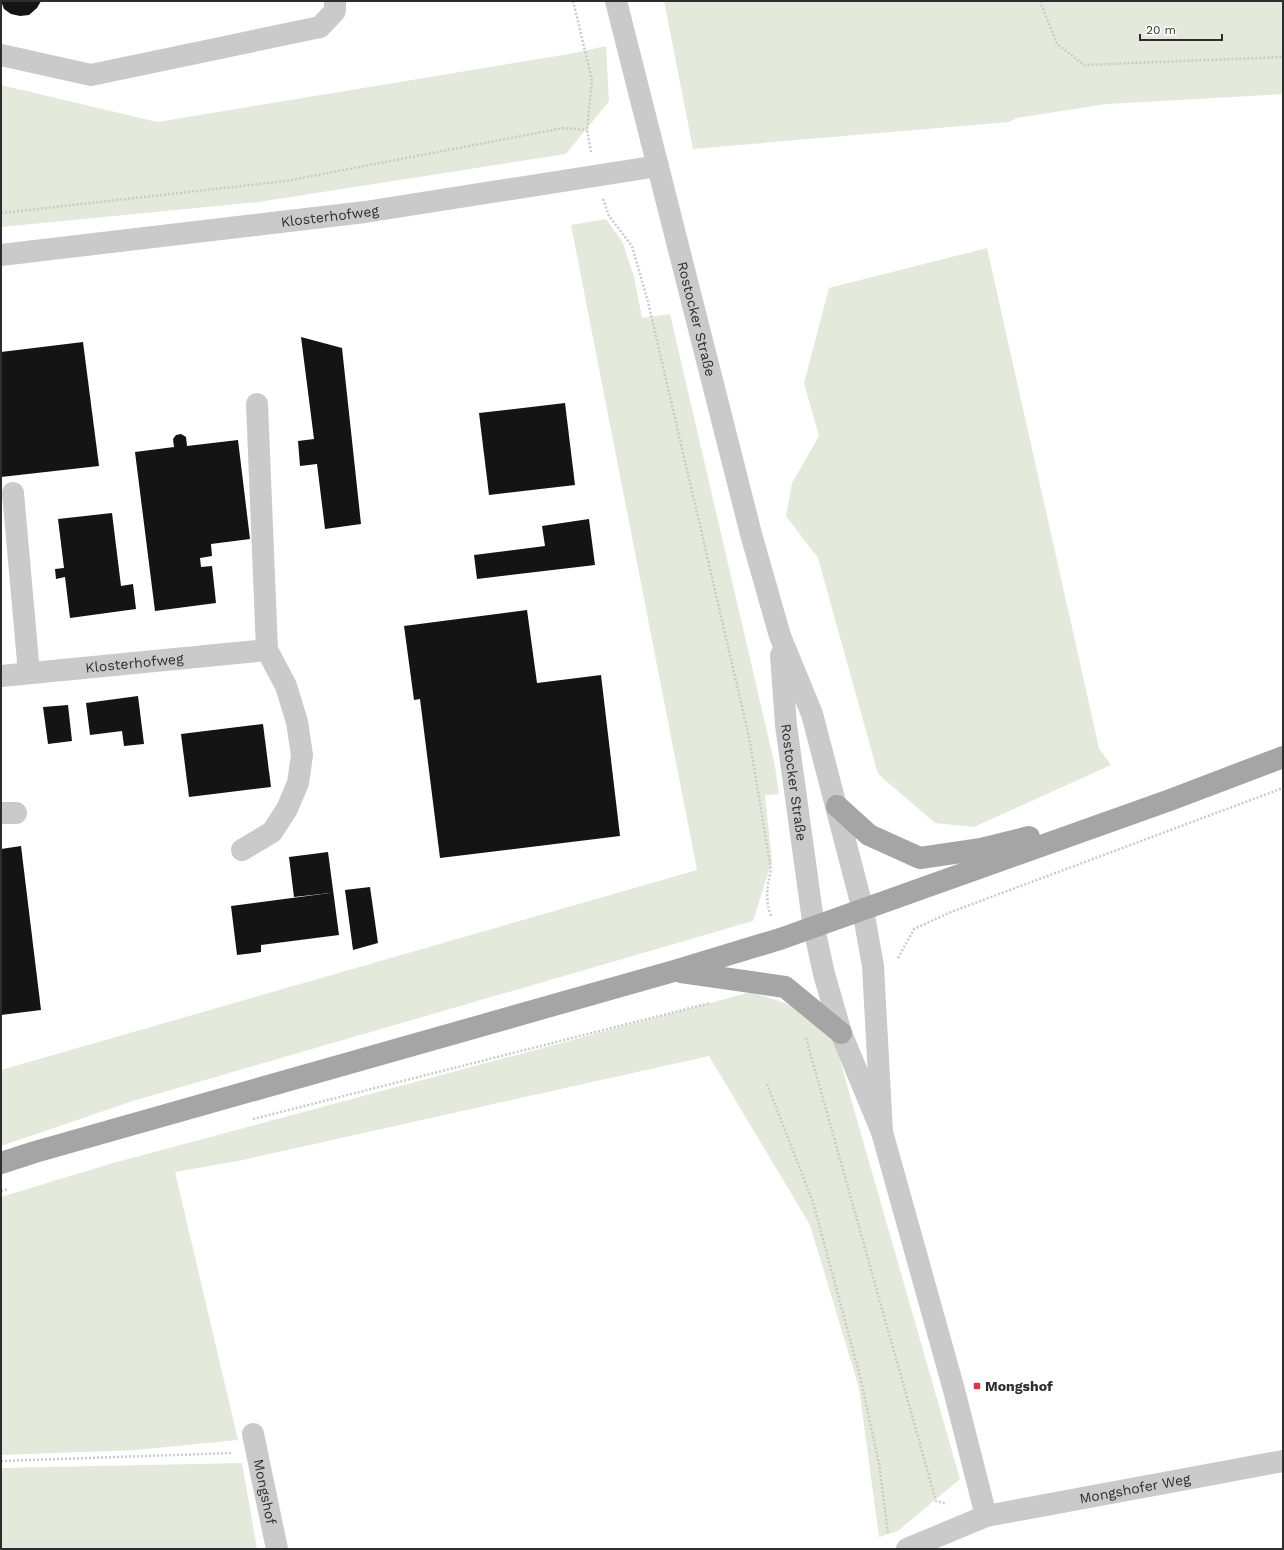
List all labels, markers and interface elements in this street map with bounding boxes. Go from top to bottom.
scale bar [1140,16,1222,42]
text: 20 m [1146,23,1176,37]
street label: Klosterhofweg [280,202,380,230]
street label: Rostocker Straße [674,260,719,378]
street label: Klosterhofweg [85,650,185,676]
street label: Rostocker Straße [778,723,810,842]
place label: Mongshof [985,1378,1053,1394]
marker: Mongshof [972,1381,982,1391]
street label: Mongshof [250,1458,280,1526]
street label: Mongshofer Weg [1078,1470,1192,1507]

